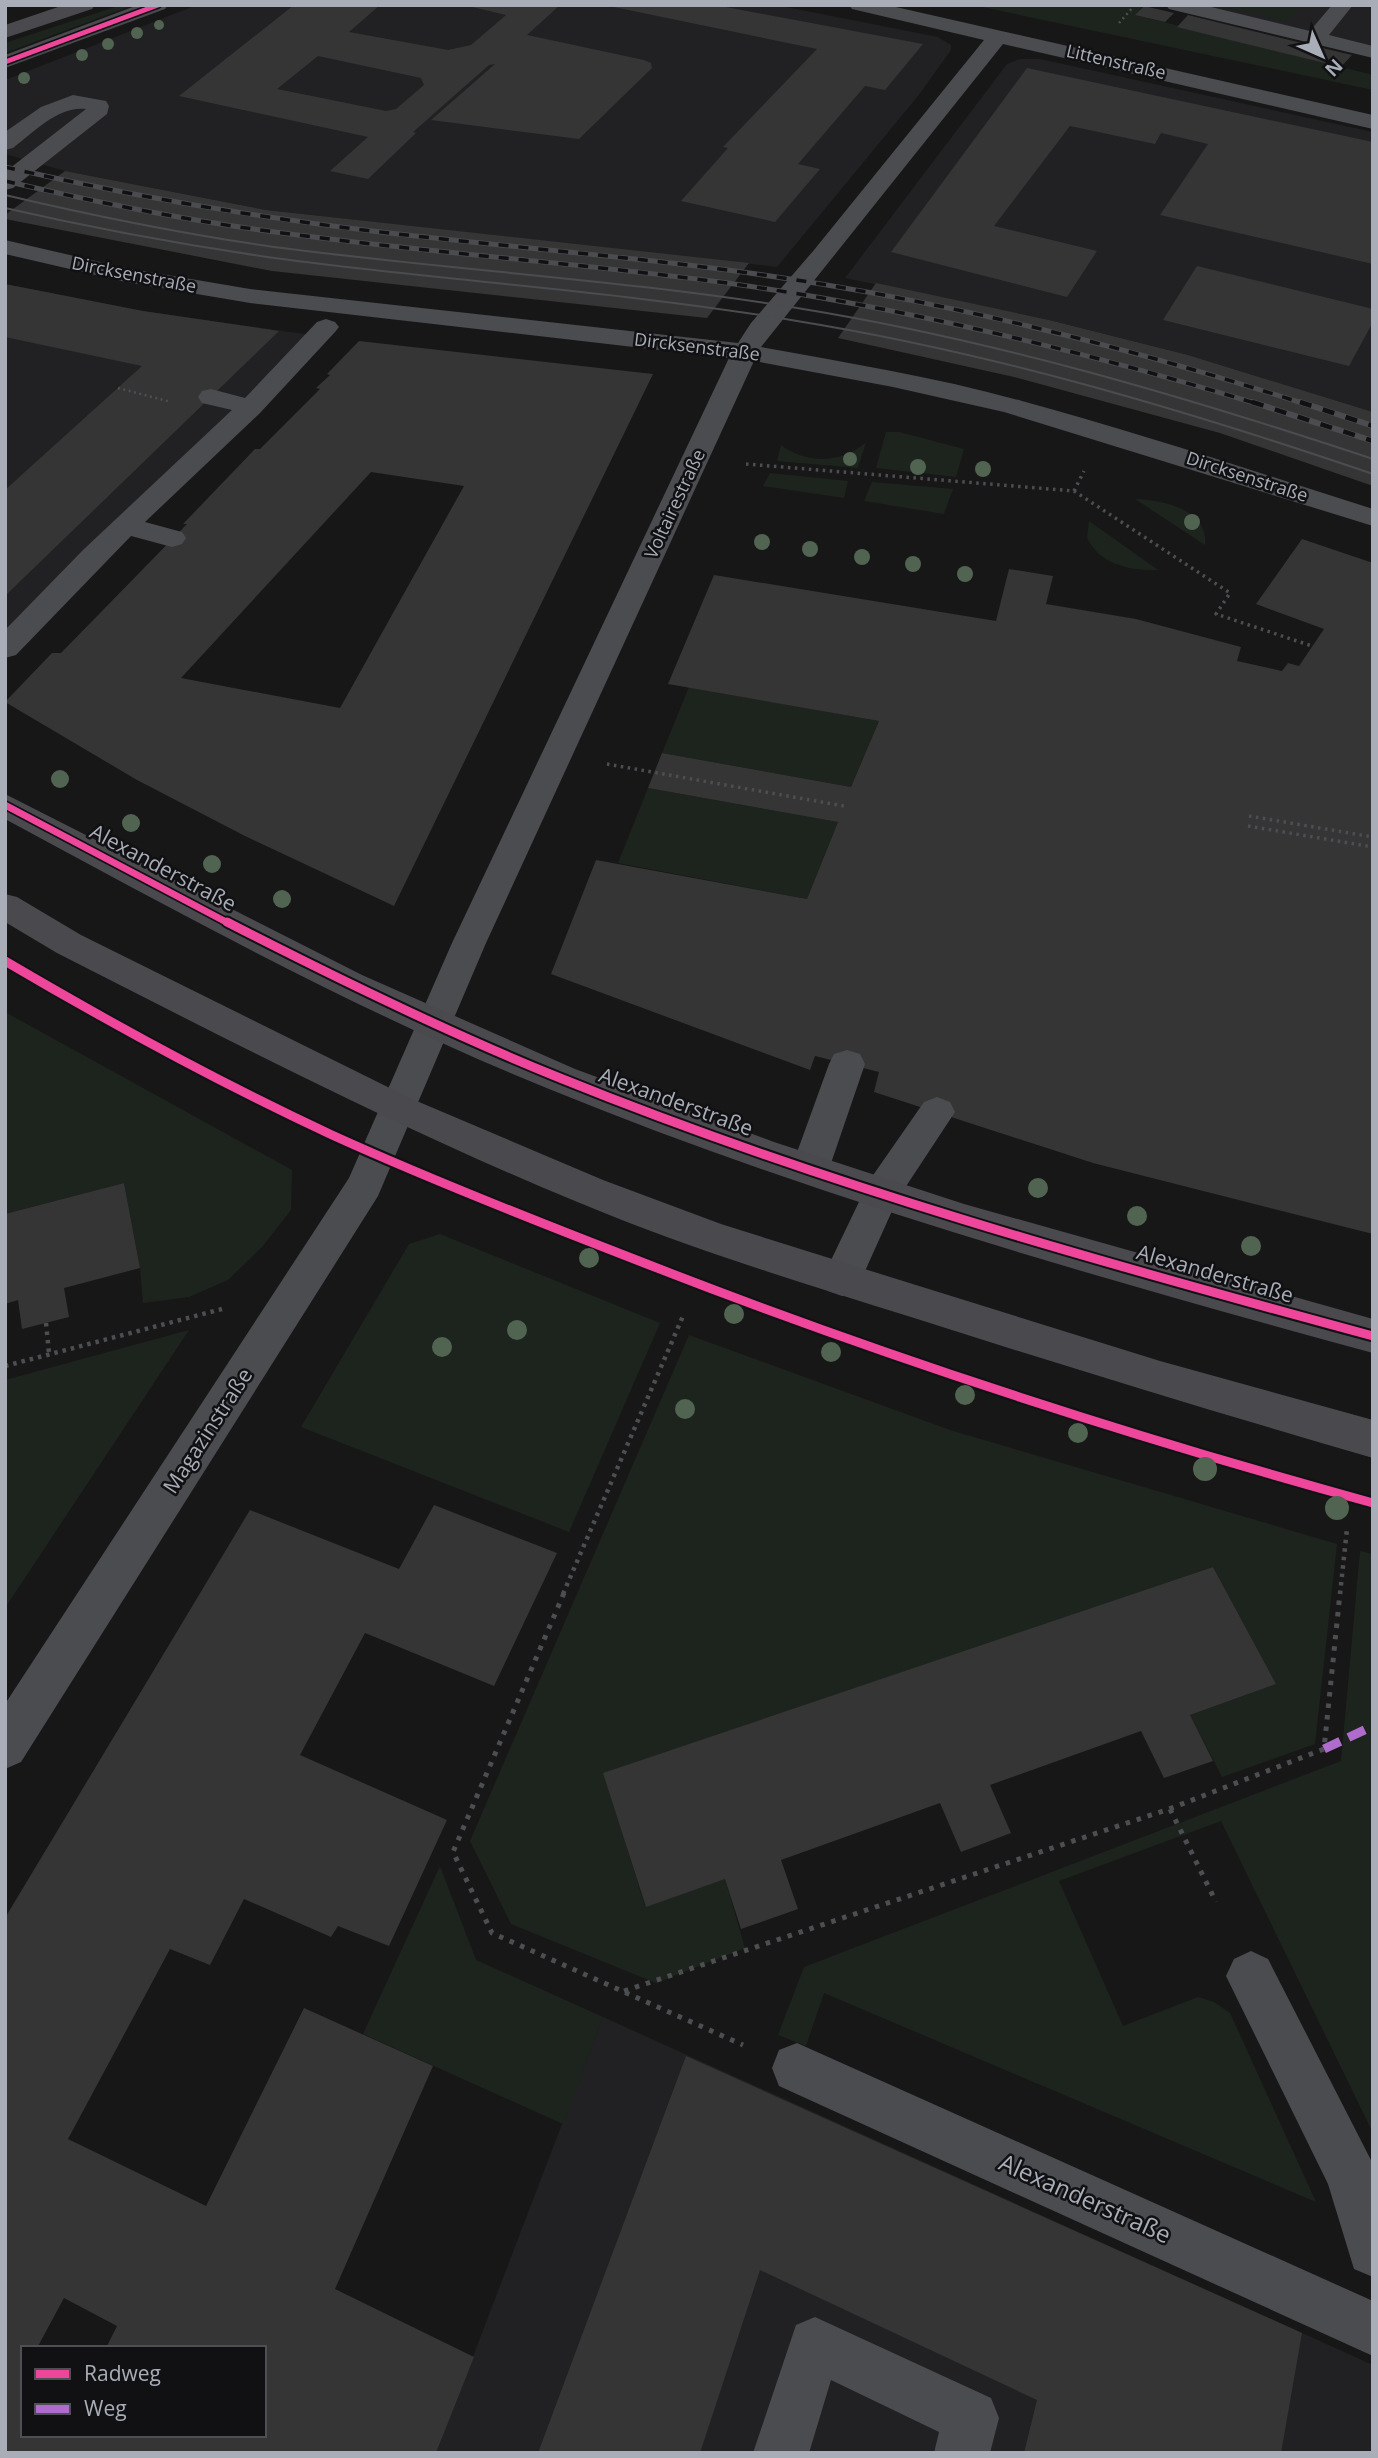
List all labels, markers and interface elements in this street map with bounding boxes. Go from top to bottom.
north arrow [1287,21,1357,91]
street label: Littenstraße [1064,38,1168,84]
text: N [1319,53,1349,83]
street label: Dircksenstraße [70,250,199,298]
street label: Dircksenstraße [633,326,761,366]
street label: Voltairestraße [638,445,710,562]
street label: Dircksenstraße [1183,445,1311,507]
street label: Alexanderstraße [85,817,241,917]
street label: Alexanderstraße [596,1060,757,1142]
street label: Alexanderstraße [1134,1237,1297,1309]
street label: Magazinstraße [156,1362,258,1499]
street label: Alexanderstraße [994,2145,1177,2250]
legend [21,2346,266,2437]
text: Radweg [84,2359,161,2387]
text: Weg [84,2394,127,2422]

